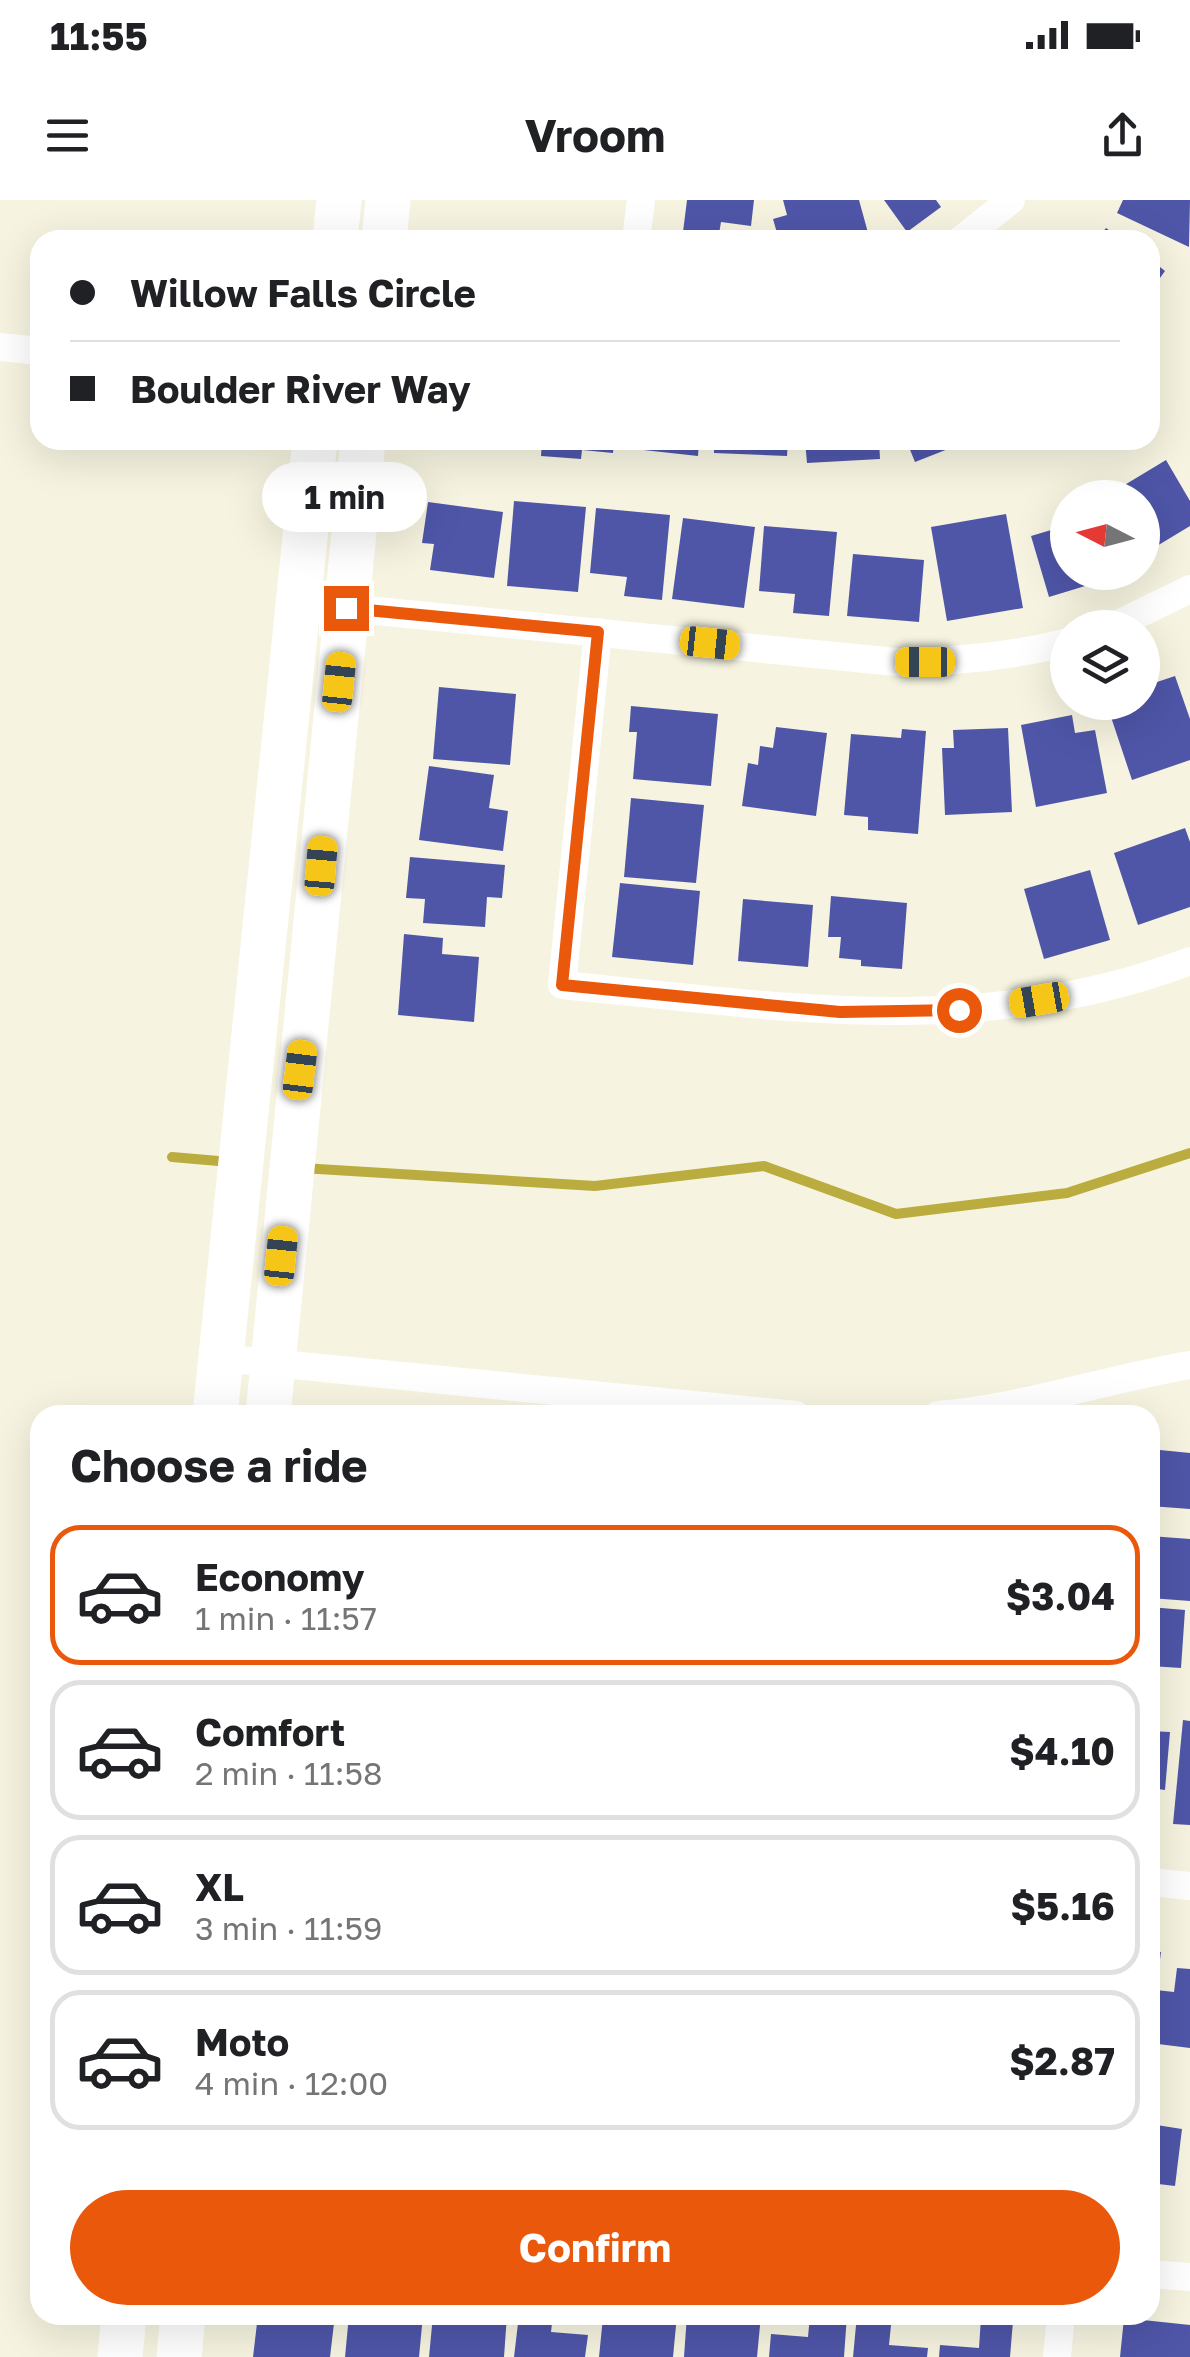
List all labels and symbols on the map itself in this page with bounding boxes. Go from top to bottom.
callout: 1 min [264,463,428,533]
north arrow [1050,480,1160,590]
route end [324,586,369,631]
car [679,625,741,661]
car [895,647,955,677]
car [321,651,357,713]
car [303,835,339,897]
car [1007,980,1071,1020]
route start [937,988,982,1033]
car [281,1038,319,1102]
car [263,1225,299,1287]

